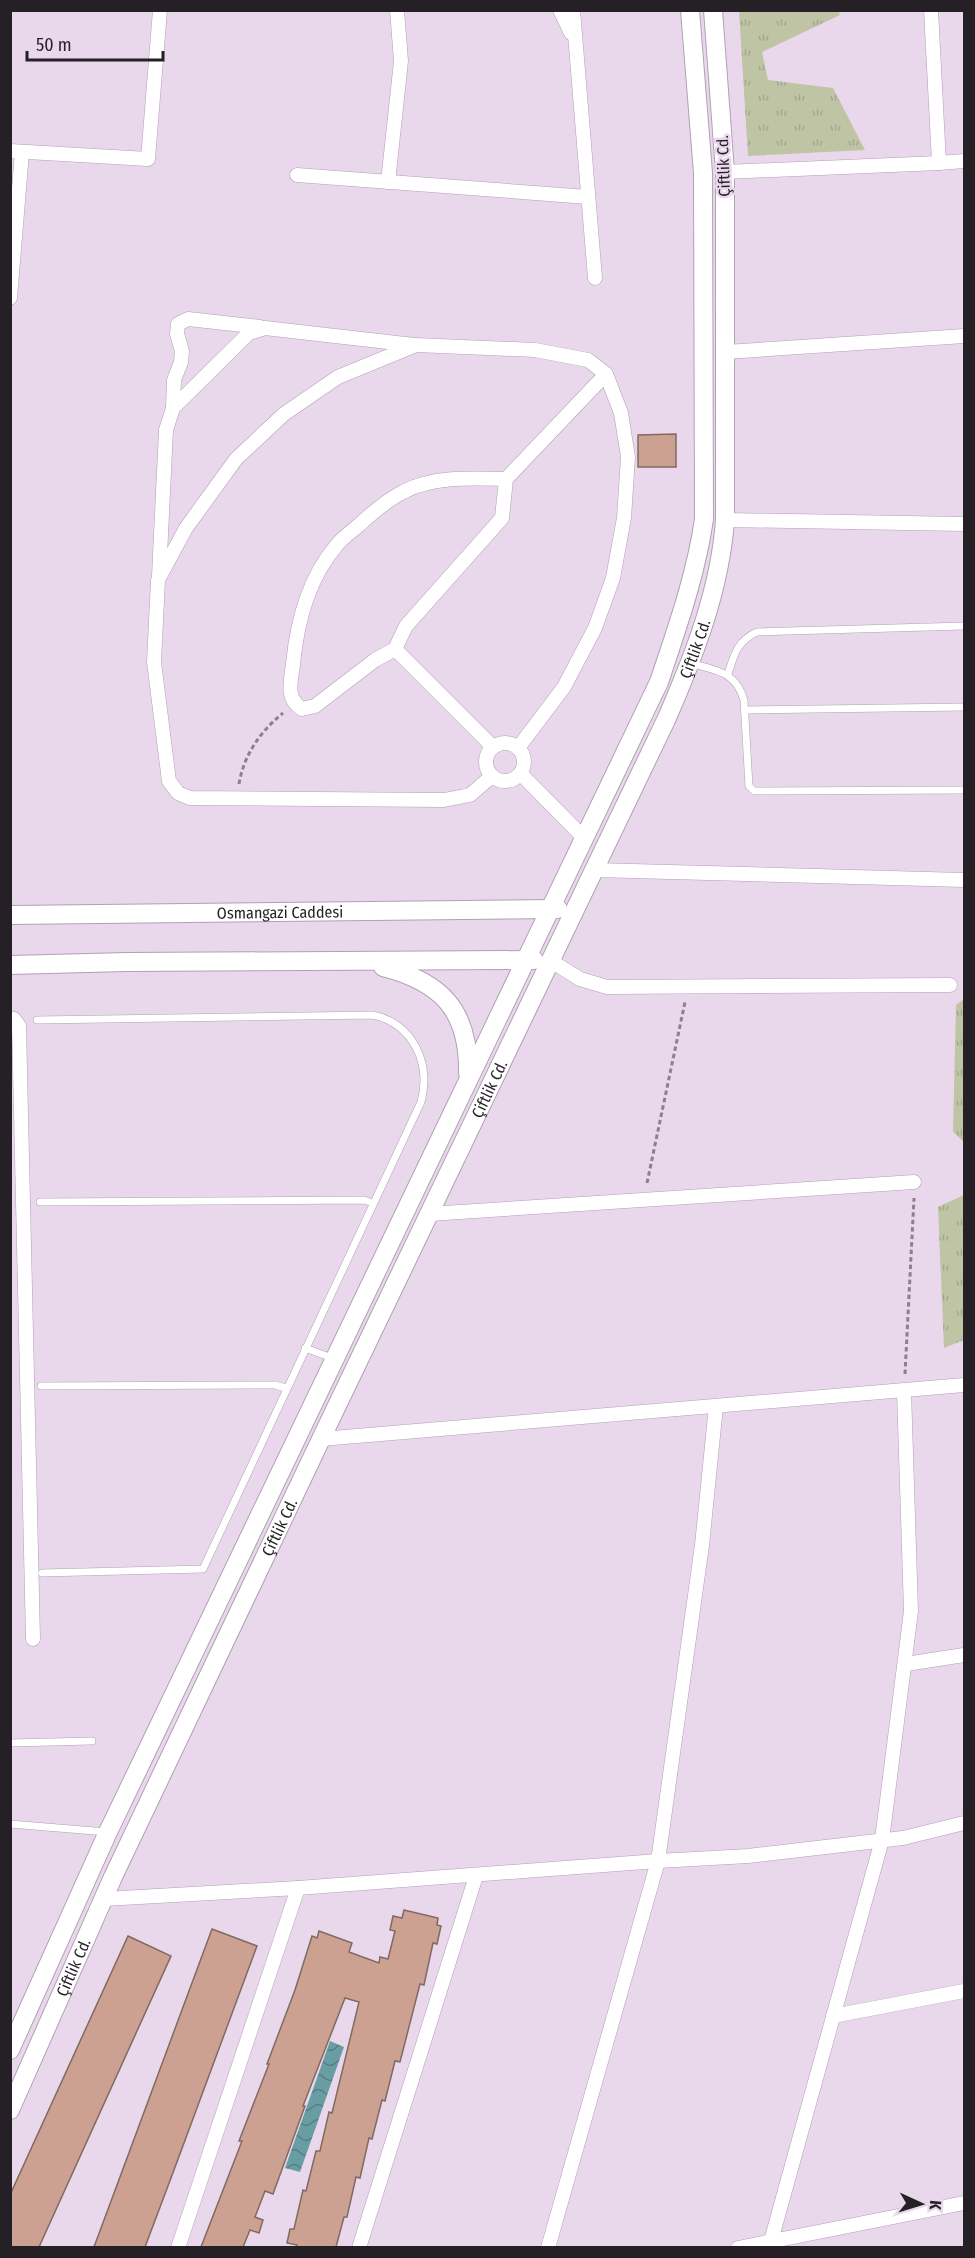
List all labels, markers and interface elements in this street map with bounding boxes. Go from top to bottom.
scale bar [27,24,164,62]
text: 50 m [36,34,72,56]
street label: Çiftlik Cd. [713,135,735,197]
street label: Çiftlik Cd. [676,617,714,682]
street label: Osmangazi Caddesi [217,902,343,923]
street label: Çiftlik Cd. [468,1057,511,1121]
street label: Çiftlik Cd. [258,1496,301,1560]
street label: Çiftlik Cd. [52,1936,95,2000]
north arrow [891,2174,951,2234]
text: K [926,2200,945,2211]

